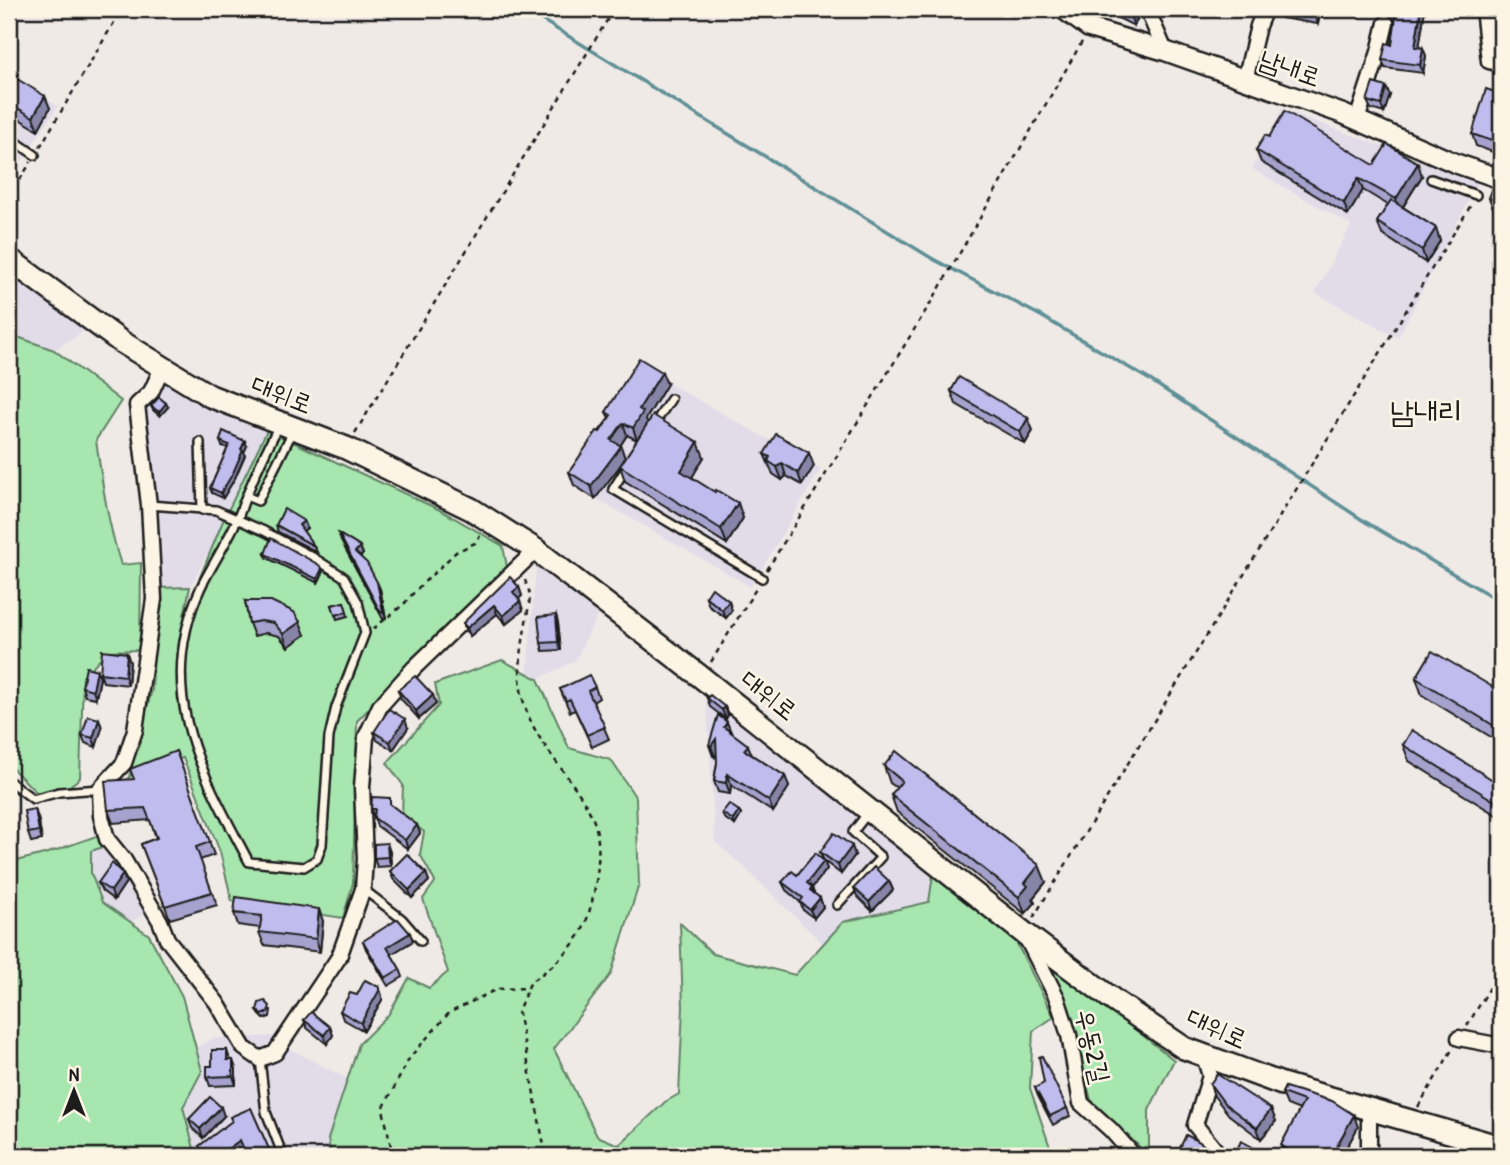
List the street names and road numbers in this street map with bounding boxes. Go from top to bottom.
street label: 남내로 [1255,41,1326,94]
street label: 대위로 [247,366,318,421]
street label: 대위로 [734,661,805,728]
street label: 대위로 [1181,999,1253,1056]
street label: 우동2길 [1068,1005,1119,1086]

